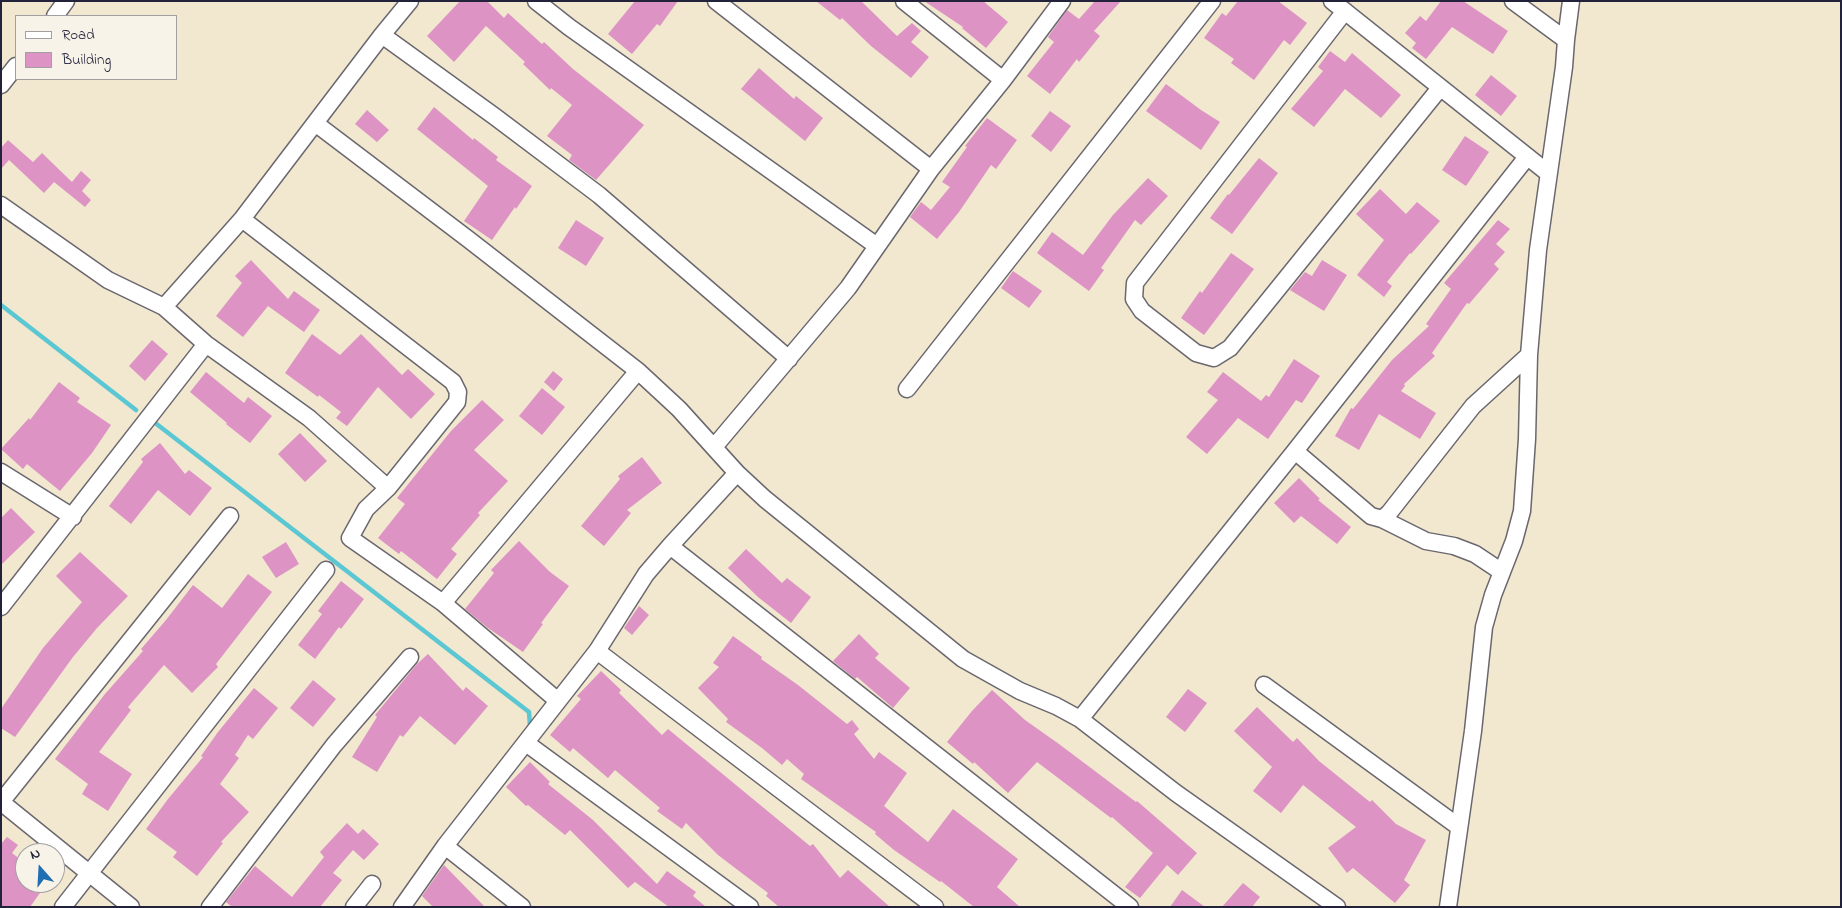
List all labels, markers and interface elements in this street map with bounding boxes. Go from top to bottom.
legend [15,15,178,80]
text: Road [62,24,95,46]
text: Building [62,49,111,71]
north arrow [15,843,65,893]
text: N [27,843,43,866]

